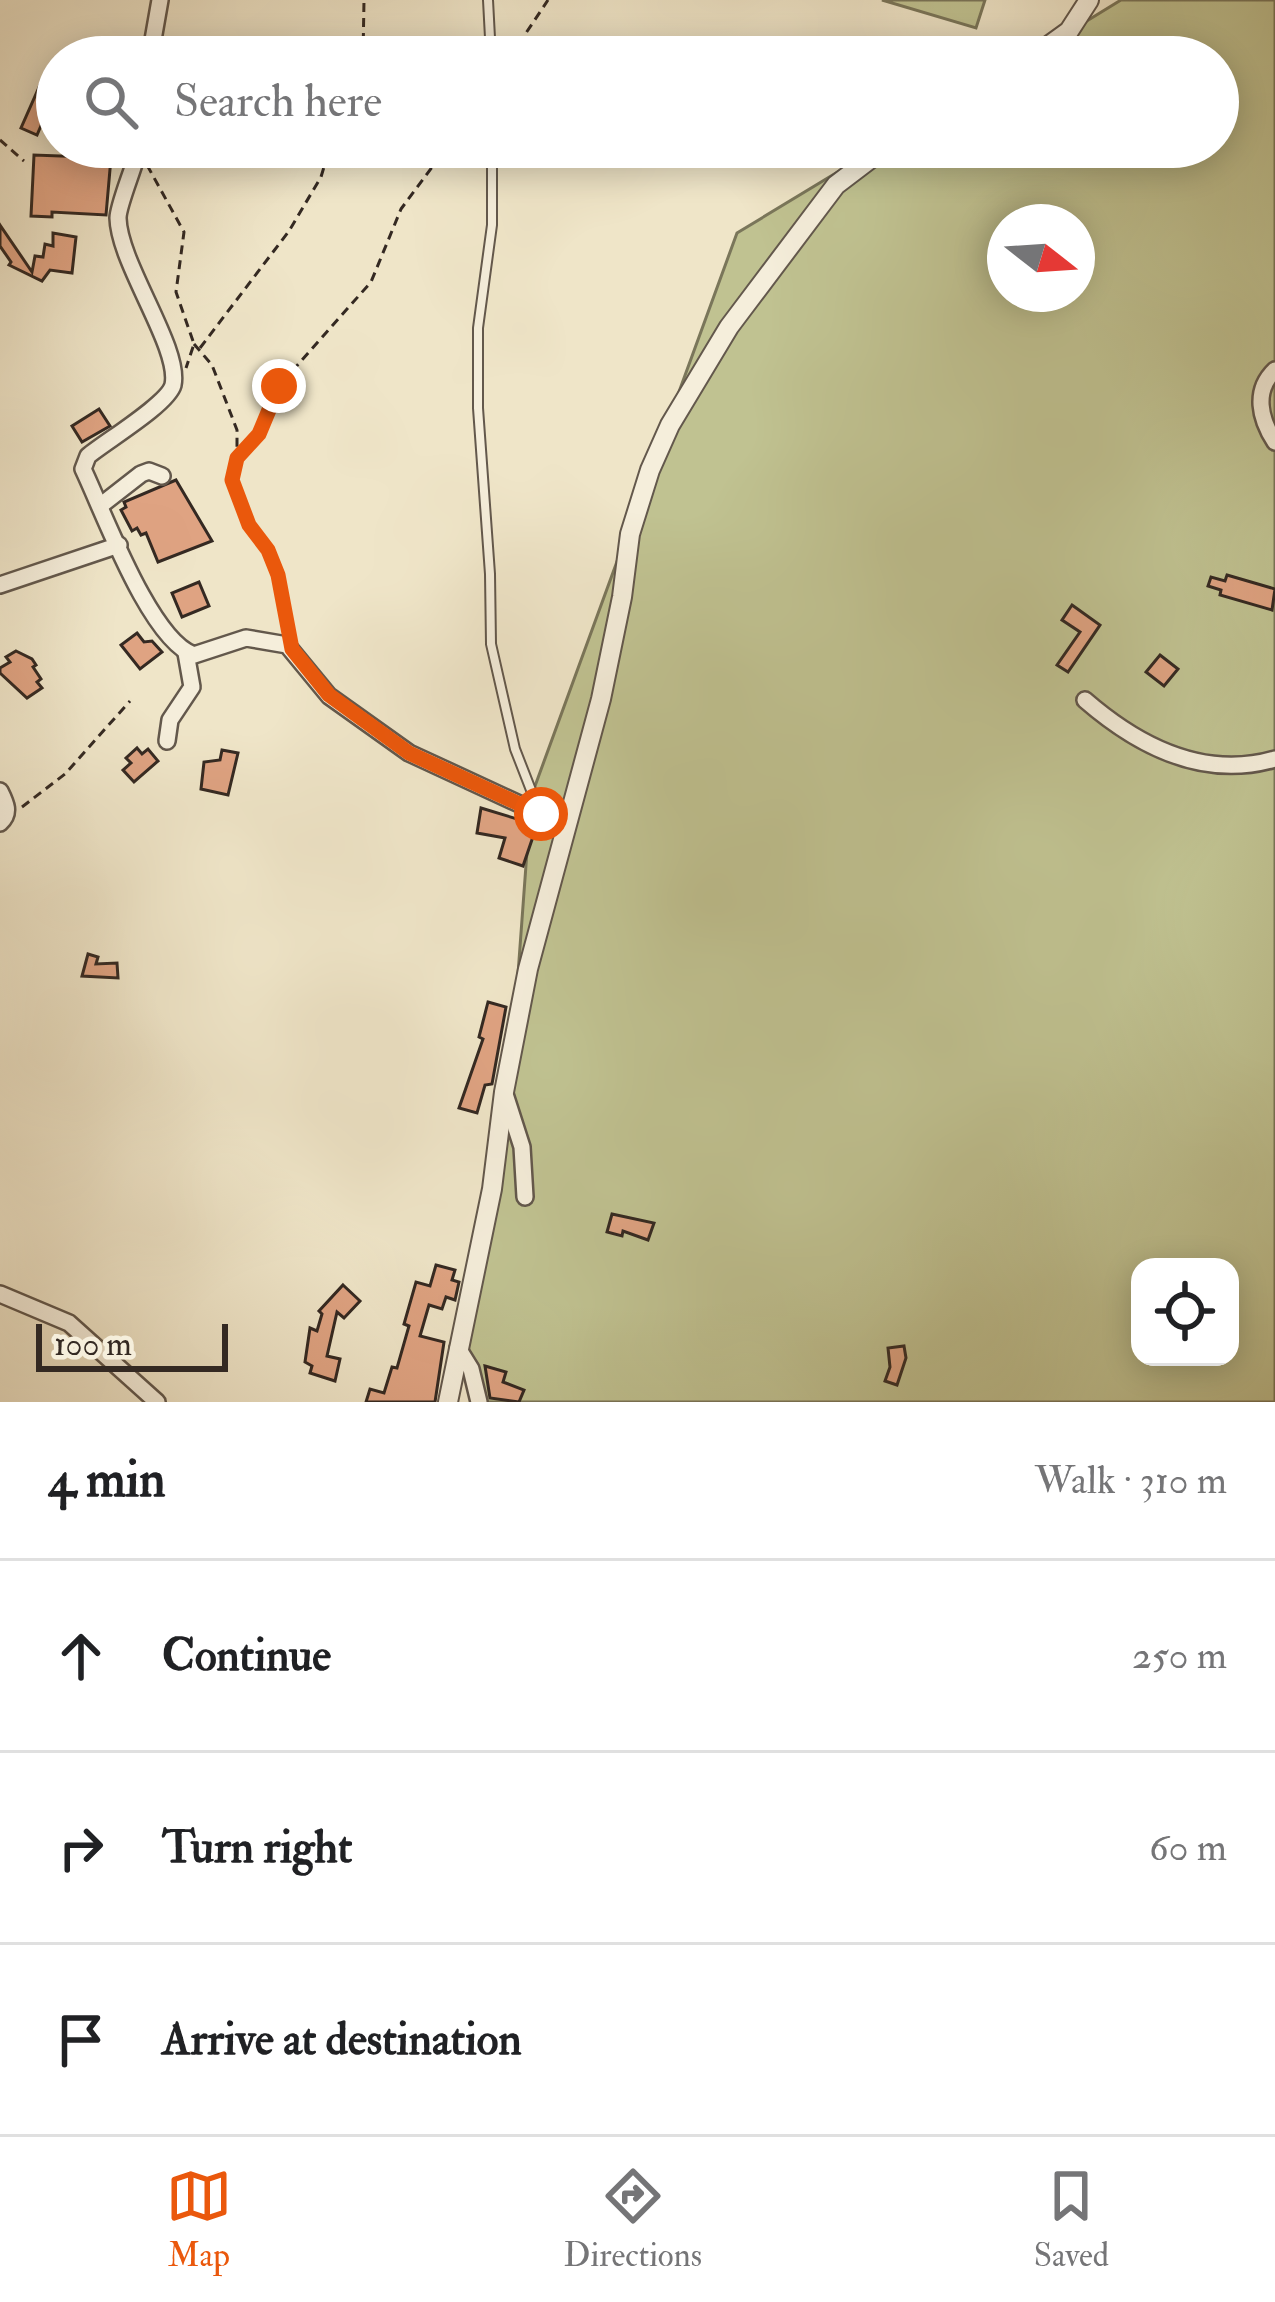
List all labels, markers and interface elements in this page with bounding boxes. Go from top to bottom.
search box [36,36,1239,168]
icon: search [78,69,144,135]
text: Search here [174,74,382,130]
north arrow [987,204,1095,312]
route end [252,359,306,413]
route start [514,787,568,841]
map controls [1131,1258,1239,1366]
button: locate [1131,1258,1239,1366]
scale bar [36,1318,228,1371]
text: 100 m [54,1324,132,1365]
text: 4 min [48,1448,166,1512]
text: Walk · 310 m [1035,1456,1227,1505]
icon: ahead [48,1623,114,1689]
text: Continue [162,1628,331,1684]
text: 250 m [1132,1631,1227,1680]
icon: right [48,1815,114,1881]
text: Turn right [162,1820,352,1876]
text: 60 m [1149,1823,1227,1872]
icon: arrive [48,2007,114,2073]
text: Arrive at destination [162,2012,522,2068]
tab: Map [166,2163,232,2276]
tab: Directions [564,2163,702,2276]
tab: Saved [1034,2163,1109,2276]

